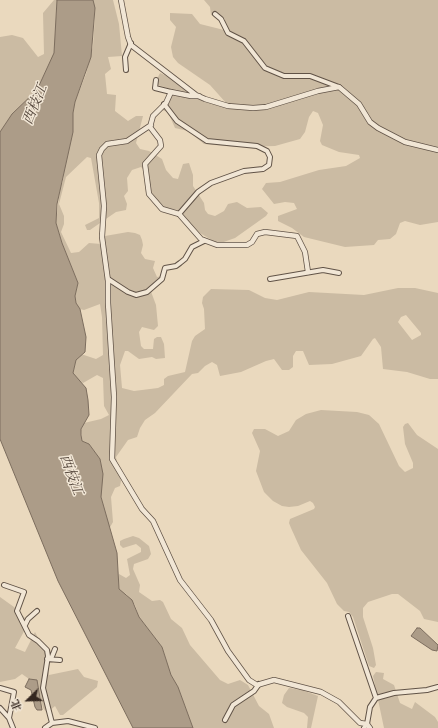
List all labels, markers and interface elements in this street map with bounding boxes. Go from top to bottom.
water label: 西枝江 [20,82,52,128]
water label: 西枝江 [55,452,85,498]
north arrow [8,680,48,720]
text: 北 [8,697,25,712]

